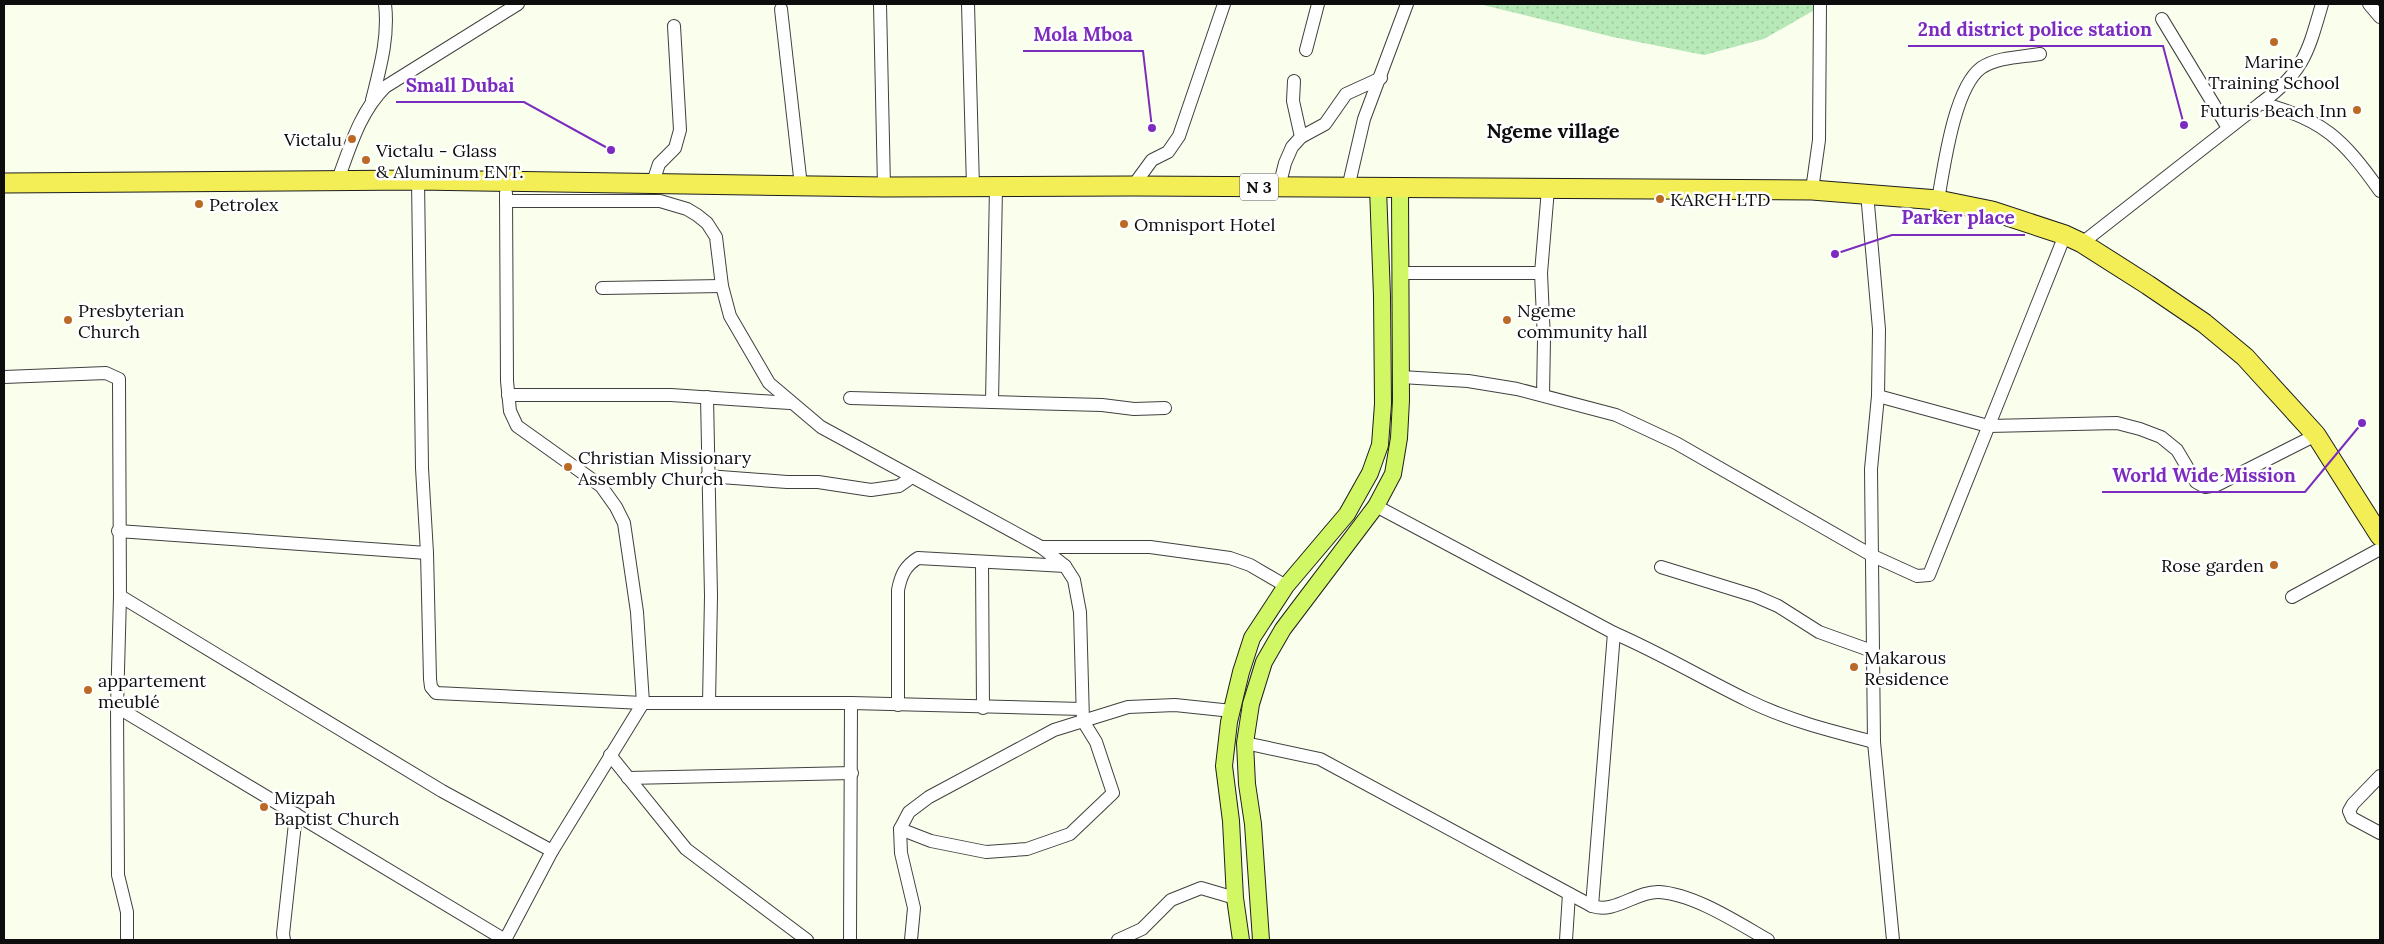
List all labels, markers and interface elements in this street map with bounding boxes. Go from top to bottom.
callout: 2nd district police station [1908,12,2163,46]
callout: Mola Mboa [1023,17,1143,51]
text: 2nd district police station [1918,17,2152,41]
text: Mola Mboa [1033,22,1133,46]
marker: Marine Training School [2268,36,2280,48]
place label: Marine Training School [2208,50,2340,94]
callout: Small Dubai [396,68,524,102]
text: Small Dubai [406,73,514,97]
place label: Futuris Beach Inn [2200,99,2347,122]
marker: Futuris Beach Inn [2351,104,2363,116]
district label: Ngeme village [1486,118,1620,143]
place label: Victalu [283,128,342,151]
marker: Victalu [346,133,358,145]
place label: Victalu - Glass & Aluminum ENT. [375,139,524,183]
marker: Victalu - Glass & Aluminum ENT. [360,154,372,166]
road number: N 3 [1240,173,1278,200]
place label: KARCH LTD [1670,188,1771,211]
place label: Petrolex [209,193,279,216]
marker: KARCH LTD [1654,193,1666,205]
marker: Petrolex [193,198,205,210]
callout: Parker place [1892,201,2025,235]
text: Parker place [1901,205,2015,229]
place label: Omnisport Hotel [1134,213,1275,236]
marker: Omnisport Hotel [1118,218,1130,230]
place label: Presbyterian Church [78,299,184,343]
place label: Ngeme community hall [1517,299,1647,343]
marker: Presbyterian Church [62,314,74,326]
marker: Ngeme community hall [1501,314,1513,326]
place label: Christian Missionary Assembly Church [577,446,752,490]
callout: World Wide Mission [2102,458,2305,492]
marker: Christian Missionary Assembly Church [562,461,574,473]
text: World Wide Mission [2112,463,2296,487]
place label: Rose garden [2161,554,2264,577]
marker: Rose garden [2268,559,2280,571]
place label: Makarous Residence [1864,646,1949,690]
marker: Makarous Residence [1848,661,1860,673]
place label: appartement meublé [98,669,206,713]
marker: appartement meublé [82,684,94,696]
place label: Mizpah Baptist Church [274,786,400,830]
marker: Mizpah Baptist Church [258,801,270,813]

